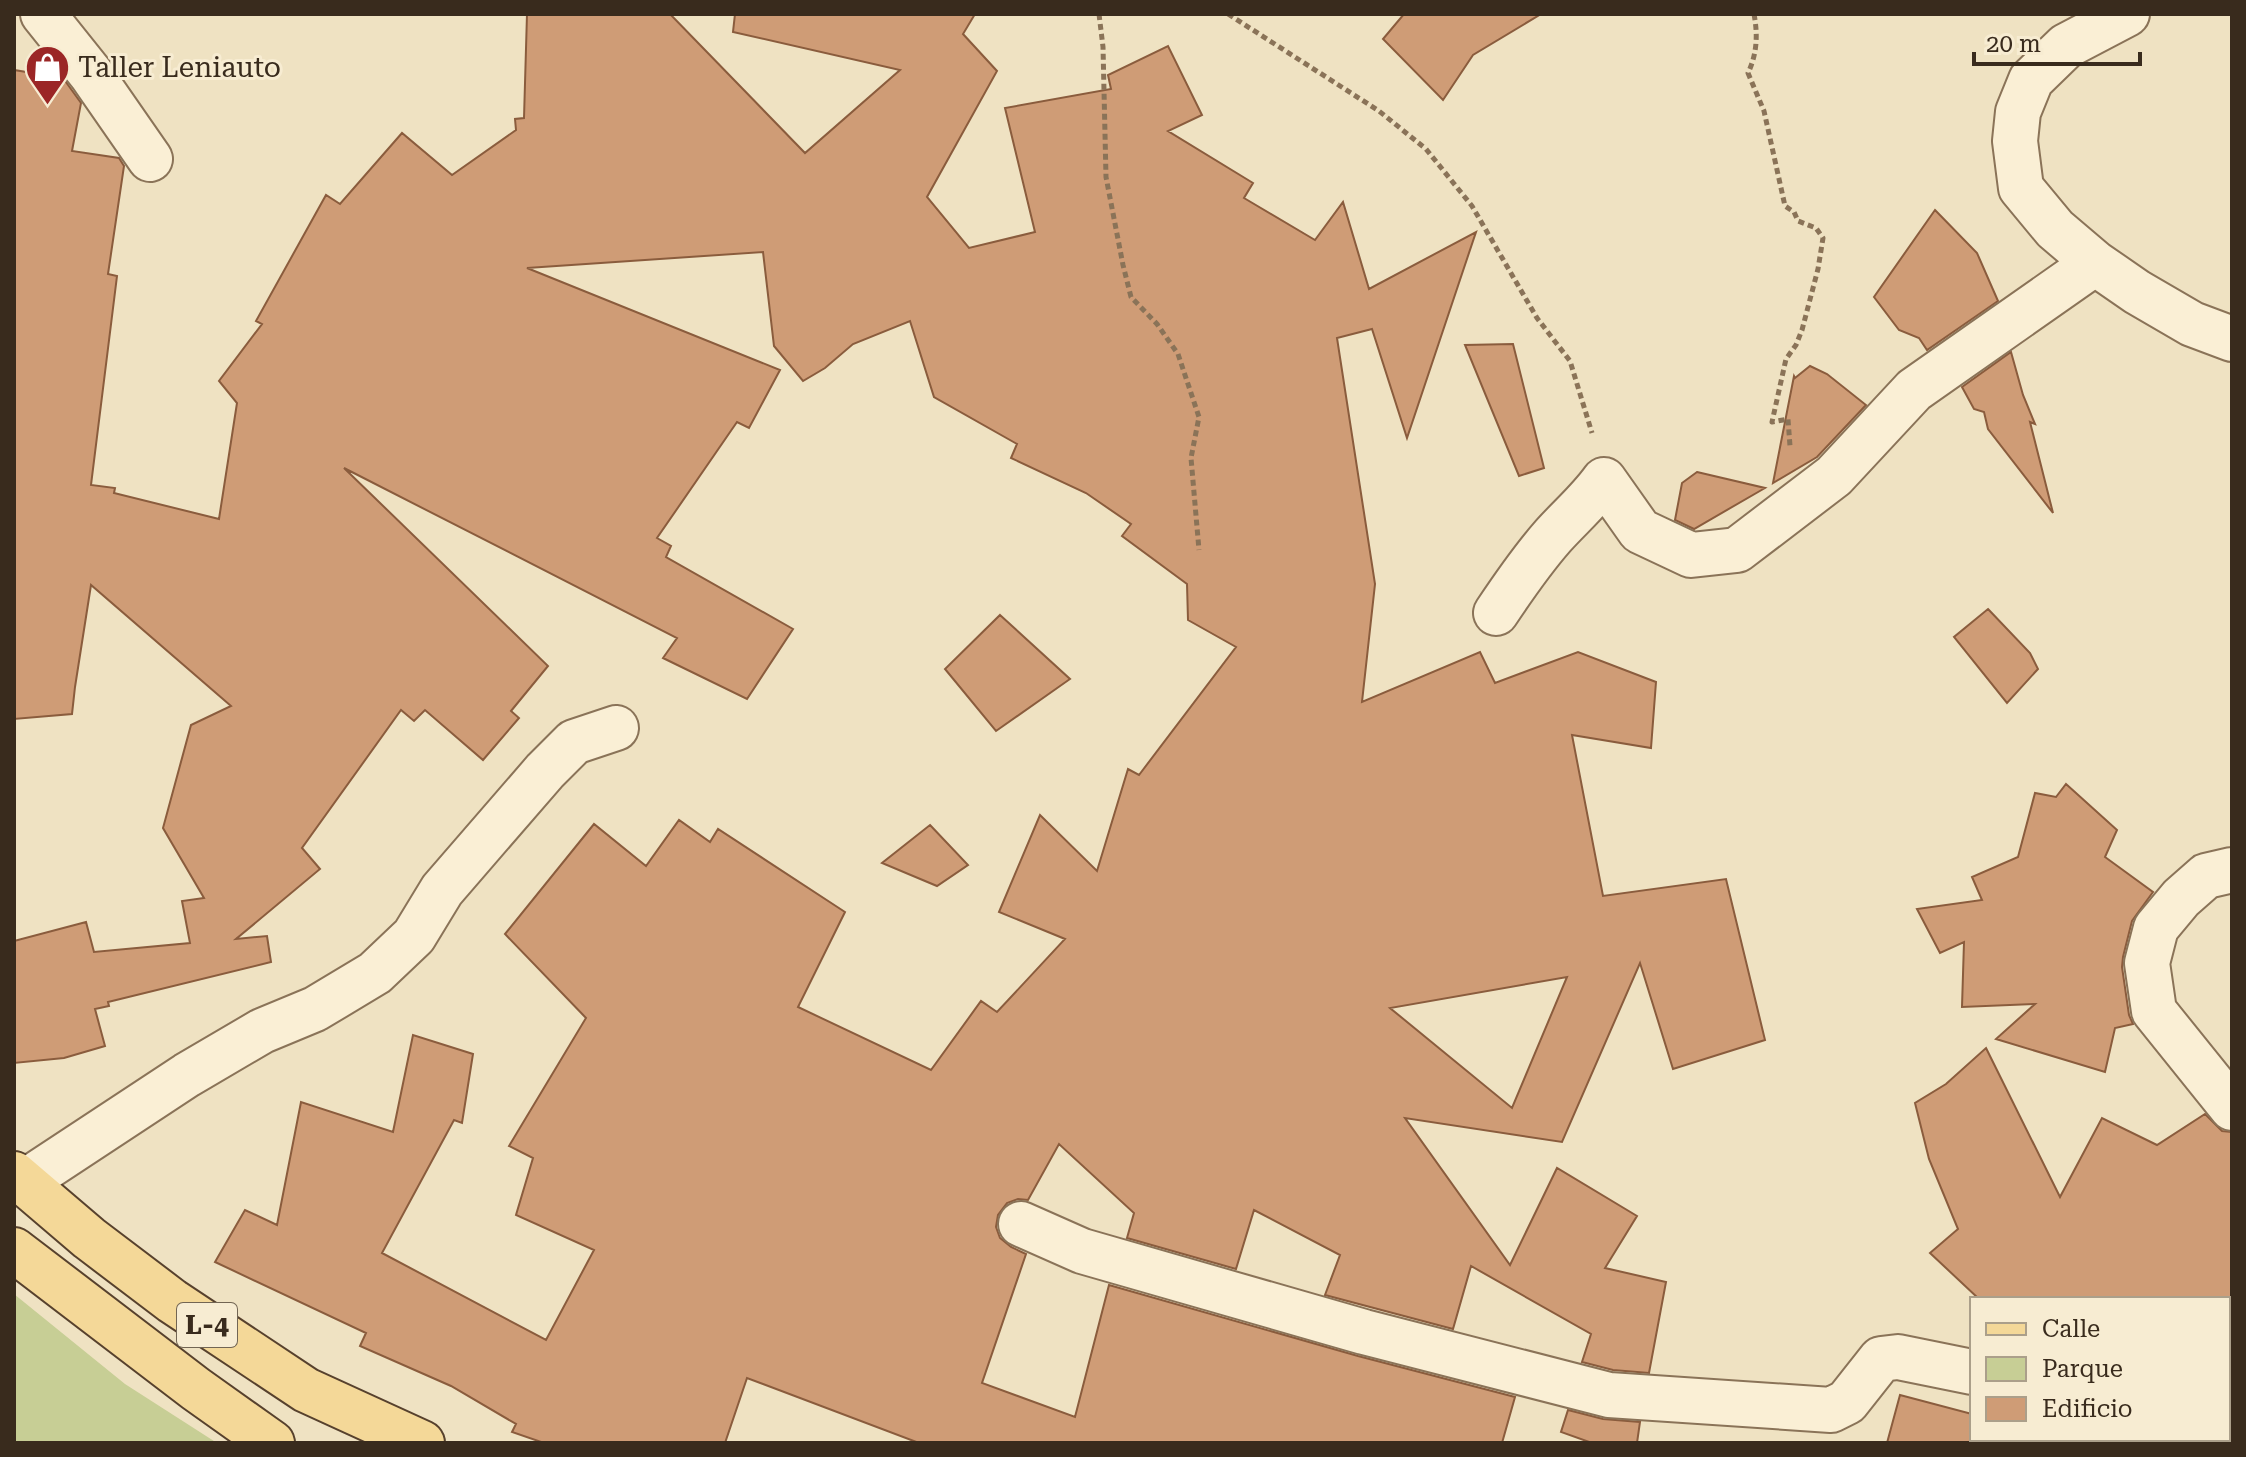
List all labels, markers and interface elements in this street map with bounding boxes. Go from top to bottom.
scale bar [1974,16,2140,66]
text: 20 m [1986,30,2041,58]
shop icon: Taller Leniauto [23,43,71,106]
place label: Taller Leniauto [78,51,281,84]
legend [1970,1297,2230,1441]
road number: L-4 [177,1303,237,1347]
text: Calle [2042,1315,2100,1343]
text: Parque [2042,1355,2123,1383]
text: Edificio [2042,1395,2133,1423]

